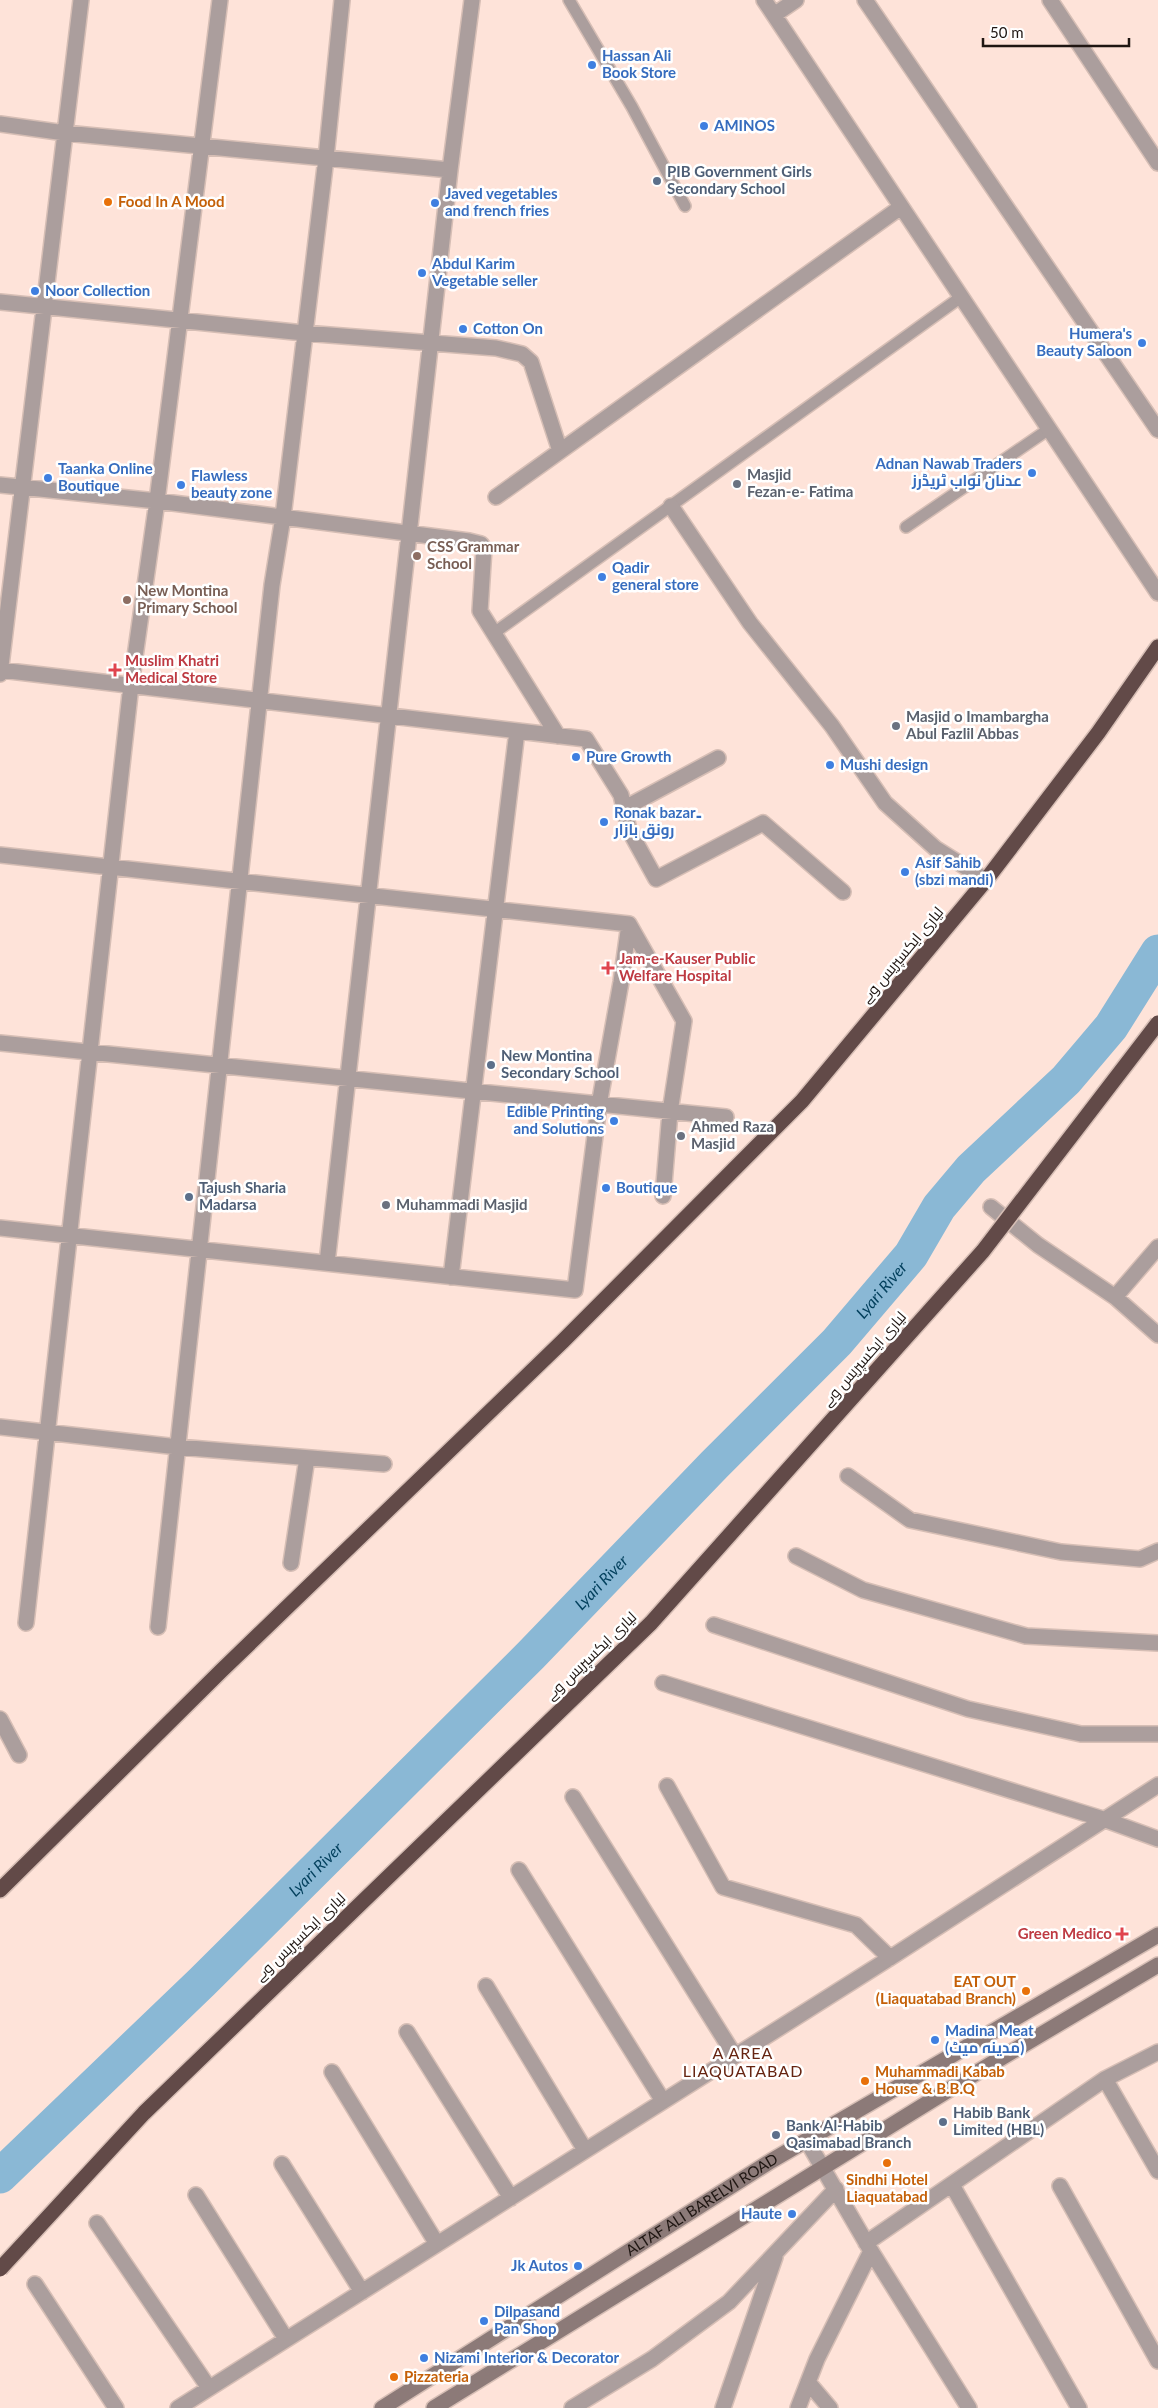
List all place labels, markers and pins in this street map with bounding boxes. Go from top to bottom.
place label: Hassan Ali Book Store [602,46,676,81]
marker: Hassan Ali Book Store [586,59,598,71]
place label: AMINOS [713,116,775,134]
marker: AMINOS [698,120,710,132]
place label: PIB Government Girls Secondary School [667,162,812,197]
marker: PIB Government Girls Secondary School [651,175,663,187]
place label: Javed vegetables and french fries [445,184,558,219]
place label: Food In A Mood [118,192,224,210]
marker: Food In A Mood [102,196,114,208]
marker: Javed vegetables and french fries [429,197,441,209]
place label: Abdul Karim Vegetable seller [431,254,538,289]
marker: Abdul Karim Vegetable seller [416,267,428,279]
place label: Noor Collection [45,281,150,299]
marker: Noor Collection [29,285,41,297]
place label: Cotton On [473,319,543,337]
marker: Cotton On [457,323,469,335]
place label: Humera's Beauty Saloon [1036,324,1132,359]
marker: Humera's Beauty Saloon [1136,337,1148,349]
place label: Adnan Nawab Traders عدنان نواب ٹریڈرز [875,454,1022,490]
place label: Taanka Online Boutique [58,459,153,494]
place label: Masjid Fezan-e- Fatima [747,465,853,500]
place label: Flawless beauty zone [191,466,272,501]
marker: Adnan Nawab Traders عدنان نواب ٹریڈرز [1026,467,1038,479]
marker: Taanka Online Boutique [42,472,54,484]
marker: Masjid Fezan-e- Fatima [731,478,743,490]
marker: Flawless beauty zone [175,479,187,491]
place label: CSS Grammar School [427,537,520,572]
marker: CSS Grammar School [411,550,423,562]
place label: Qadir general store [612,558,699,593]
marker: Qadir general store [596,571,608,583]
place label: New Montina Primary School [137,581,237,616]
marker: New Montina Primary School [121,594,133,606]
place label: Muslim Khatri Medical Store [125,651,219,686]
marker: Muslim Khatri Medical Store [109,664,121,676]
place label: Masjid o Imambargha Abul Fazlil Abbas [905,707,1049,742]
marker: Masjid o Imambargha Abul Fazlil Abbas [890,720,902,732]
place label: Pure Growth [586,747,671,765]
marker: Pure Growth [570,751,582,763]
place label: Mushi design [840,755,928,773]
marker: Mushi design [824,759,836,771]
place label: Ronak bazar۔ رونق بازار [613,803,702,839]
marker: Ronak bazar۔ رونق بازار [598,816,610,828]
place label: Asif Sahib (sbzi mandi) [914,853,993,888]
marker: Asif Sahib (sbzi mandi) [899,866,911,878]
place label: Jam-e-Kauser Public Welfare Hospital [619,949,755,984]
marker: Jam-e-Kauser Public Welfare Hospital [601,961,615,975]
place label: New Montina Secondary School [501,1046,619,1081]
marker: New Montina Secondary School [485,1059,497,1071]
place label: Edible Printing and Solutions [506,1102,604,1137]
marker: Edible Printing and Solutions [608,1115,620,1127]
place label: Ahmed Raza Masjid [690,1117,774,1152]
marker: Ahmed Raza Masjid [675,1130,687,1142]
place label: Tajush Sharia Madarsa [199,1178,286,1213]
place label: Boutique [616,1178,678,1196]
marker: Boutique [600,1182,612,1194]
marker: Tajush Sharia Madarsa [183,1191,195,1203]
place label: Muhammadi Masjid [396,1195,528,1213]
marker: Muhammadi Masjid [380,1199,392,1211]
place label: Green Medico [1018,1924,1112,1942]
marker: Green Medico [1116,1928,1128,1940]
place label: EAT OUT (Liaquatabad Branch) [876,1972,1016,2007]
marker: EAT OUT (Liaquatabad Branch) [1020,1985,1032,1997]
place label: Madina Meat (مدینہ میٹ) [945,2021,1034,2056]
marker: Madina Meat (مدینہ میٹ) [929,2034,941,2046]
place label: Muhammadi Kabab House & B.B.Q [875,2062,1005,2097]
marker: Muhammadi Kabab House & B.B.Q [859,2075,871,2087]
place label: Habib Bank Limited (HBL) [953,2103,1044,2138]
place label: Bank Al-Habib Qasimabad Branch [786,2116,911,2151]
marker: Habib Bank Limited (HBL) [937,2116,949,2128]
marker: Bank Al-Habib Qasimabad Branch [770,2129,782,2141]
marker: Sindhi Hotel Liaquatabad [881,2157,893,2169]
place label: Sindhi Hotel Liaquatabad [846,2170,928,2205]
place label: Haute [741,2204,782,2222]
marker: Haute [786,2208,798,2220]
place label: Jk Autos [511,2256,568,2274]
marker: Jk Autos [572,2260,584,2272]
place label: Dilpasand Pan Shop [494,2302,560,2337]
marker: Dilpasand Pan Shop [478,2315,490,2327]
place label: Nizami Interior & Decorator [434,2348,620,2366]
marker: Nizami Interior & Decorator [418,2352,430,2364]
place label: Pizzateria [404,2367,469,2385]
marker: Pizzateria [388,2371,400,2383]

